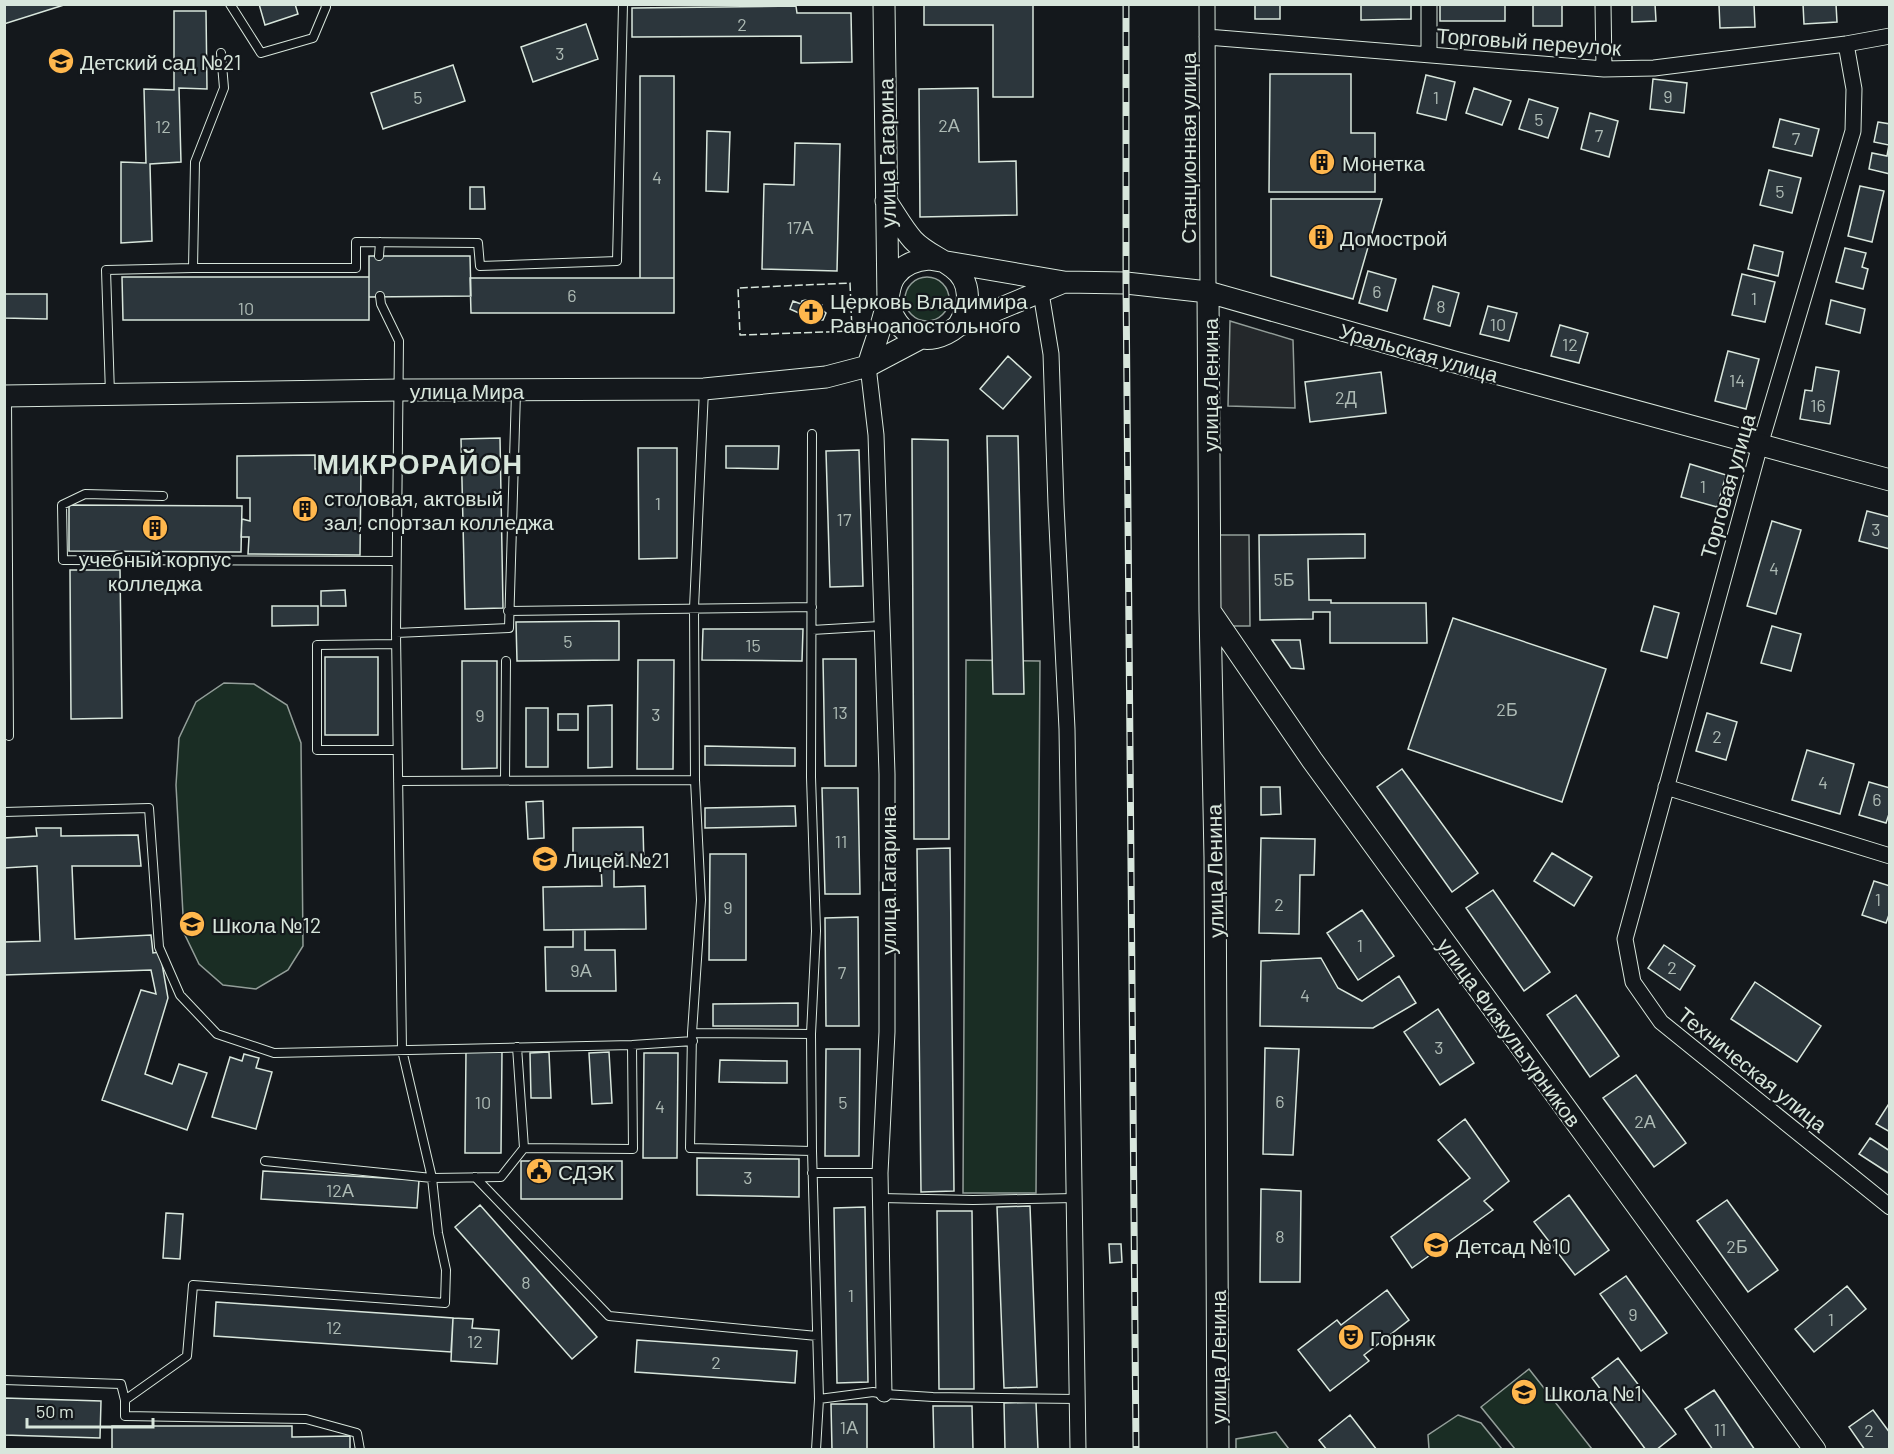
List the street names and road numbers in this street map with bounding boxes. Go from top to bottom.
street label: Торговый переулок [1436,22,1623,60]
street label: Станционная улица [1175,52,1200,244]
street label: улица Гагарина [872,78,900,228]
street label: Уральская улица [1337,317,1502,387]
street label: улица Ленина [1197,318,1222,452]
street label: улица Мира [410,378,525,403]
street label: Торговая улица [1694,410,1760,561]
street label: улица Ленина [1200,803,1228,938]
street label: улица Гагарина [875,805,900,955]
street label: улица Физкультурников [1433,933,1587,1131]
street label: Техническая улица [1673,1001,1833,1137]
street label: улица Ленина [1205,1290,1230,1424]

